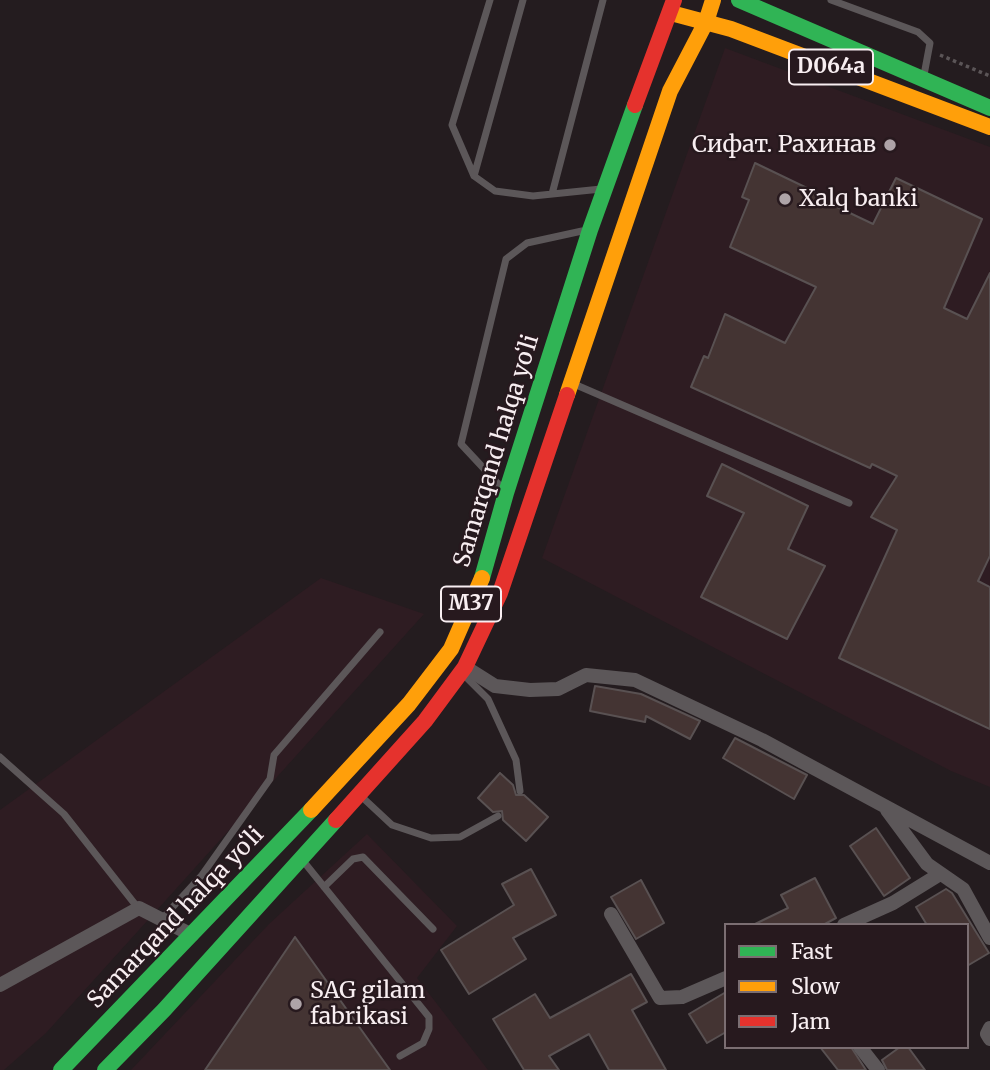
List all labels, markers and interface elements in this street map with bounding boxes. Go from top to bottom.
road number: D064a [789,50,873,84]
place label: Сифат. Рахинав [692,131,876,159]
marker: Сифат. Рахинав [882,137,898,153]
place label: Xalq banki [799,185,918,213]
marker: Xalq banki [777,191,793,207]
street label: Samarqand halqa yoʻli [448,331,546,571]
road number: M37 [441,586,501,622]
street label: Samarqand halqa yoʻli [82,821,270,1015]
legend [724,923,969,1049]
text: Fast [791,938,833,965]
text: Slow [791,973,840,1000]
place label: SAG gilam fabrikasi [310,977,425,1031]
marker: SAG gilam fabrikasi [288,996,304,1012]
text: Jam [791,1008,830,1035]

